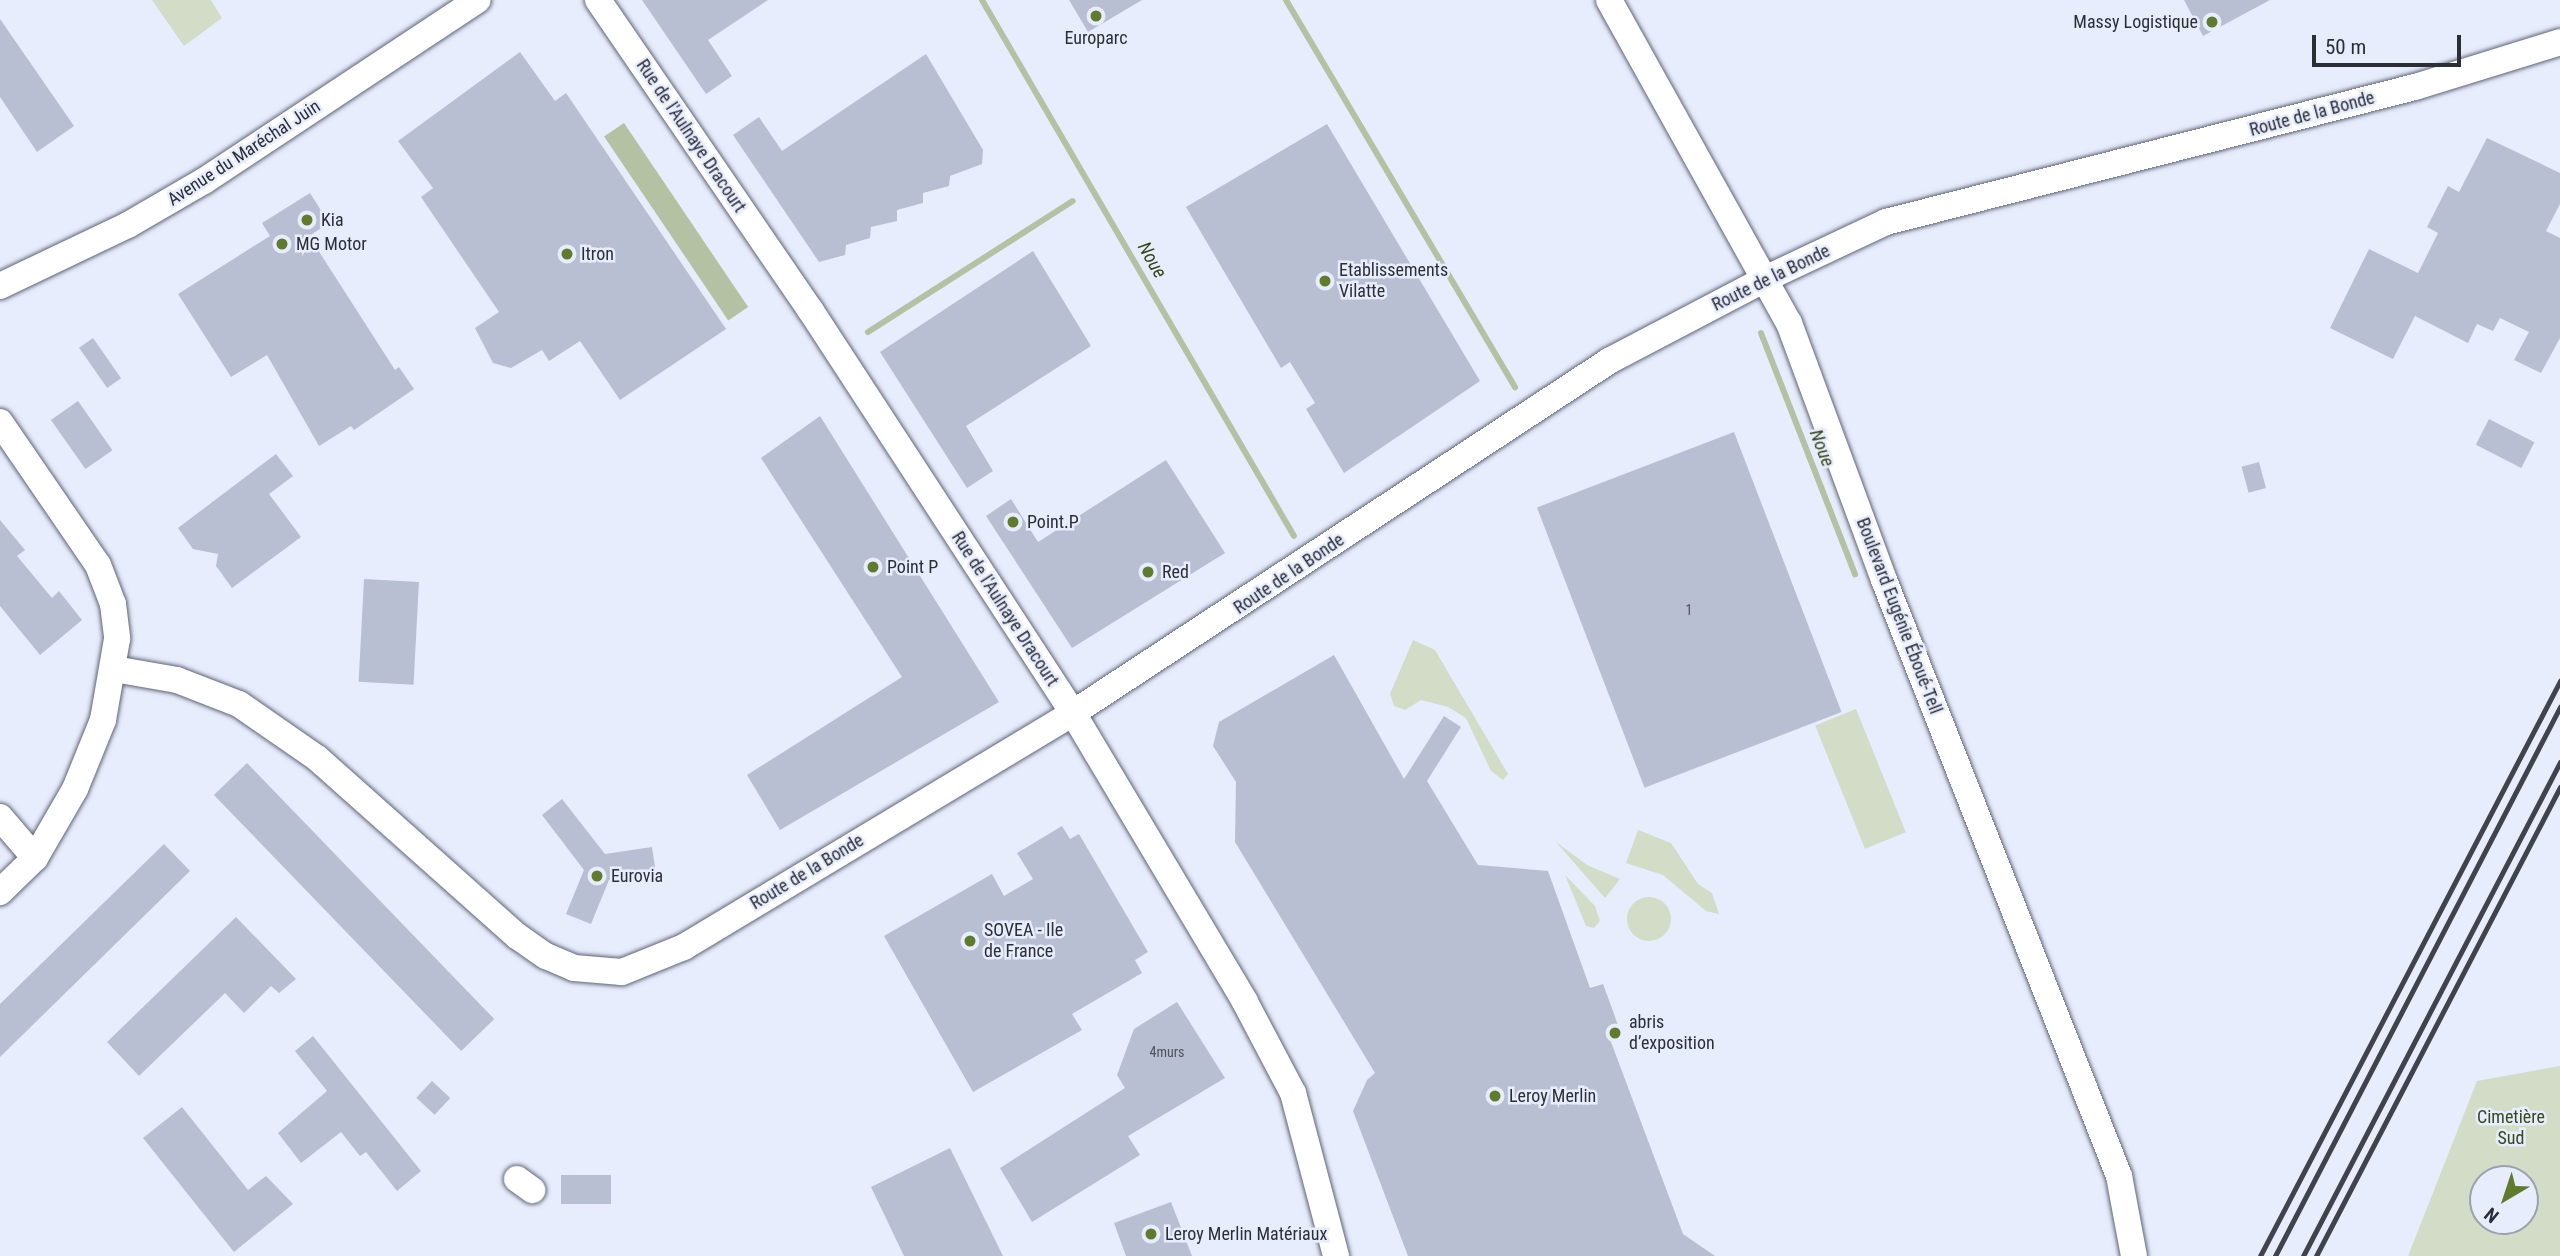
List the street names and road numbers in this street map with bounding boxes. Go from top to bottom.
street label: Rue de l'Aulnaye Dracourt [632,55,750,217]
street label: Route de la Bonde [2247,87,2377,141]
street label: Avenue du Maréchal Juin [164,96,324,210]
street label: Route de la Bonde [1709,240,1833,316]
street label: Boulevard Eugénie Éboué-Tell [1852,515,1946,717]
street label: Rue de l'Aulnaye Dracourt [947,528,1063,690]
street label: Route de la Bonde [1230,529,1348,619]
street label: Route de la Bonde [746,830,868,914]

